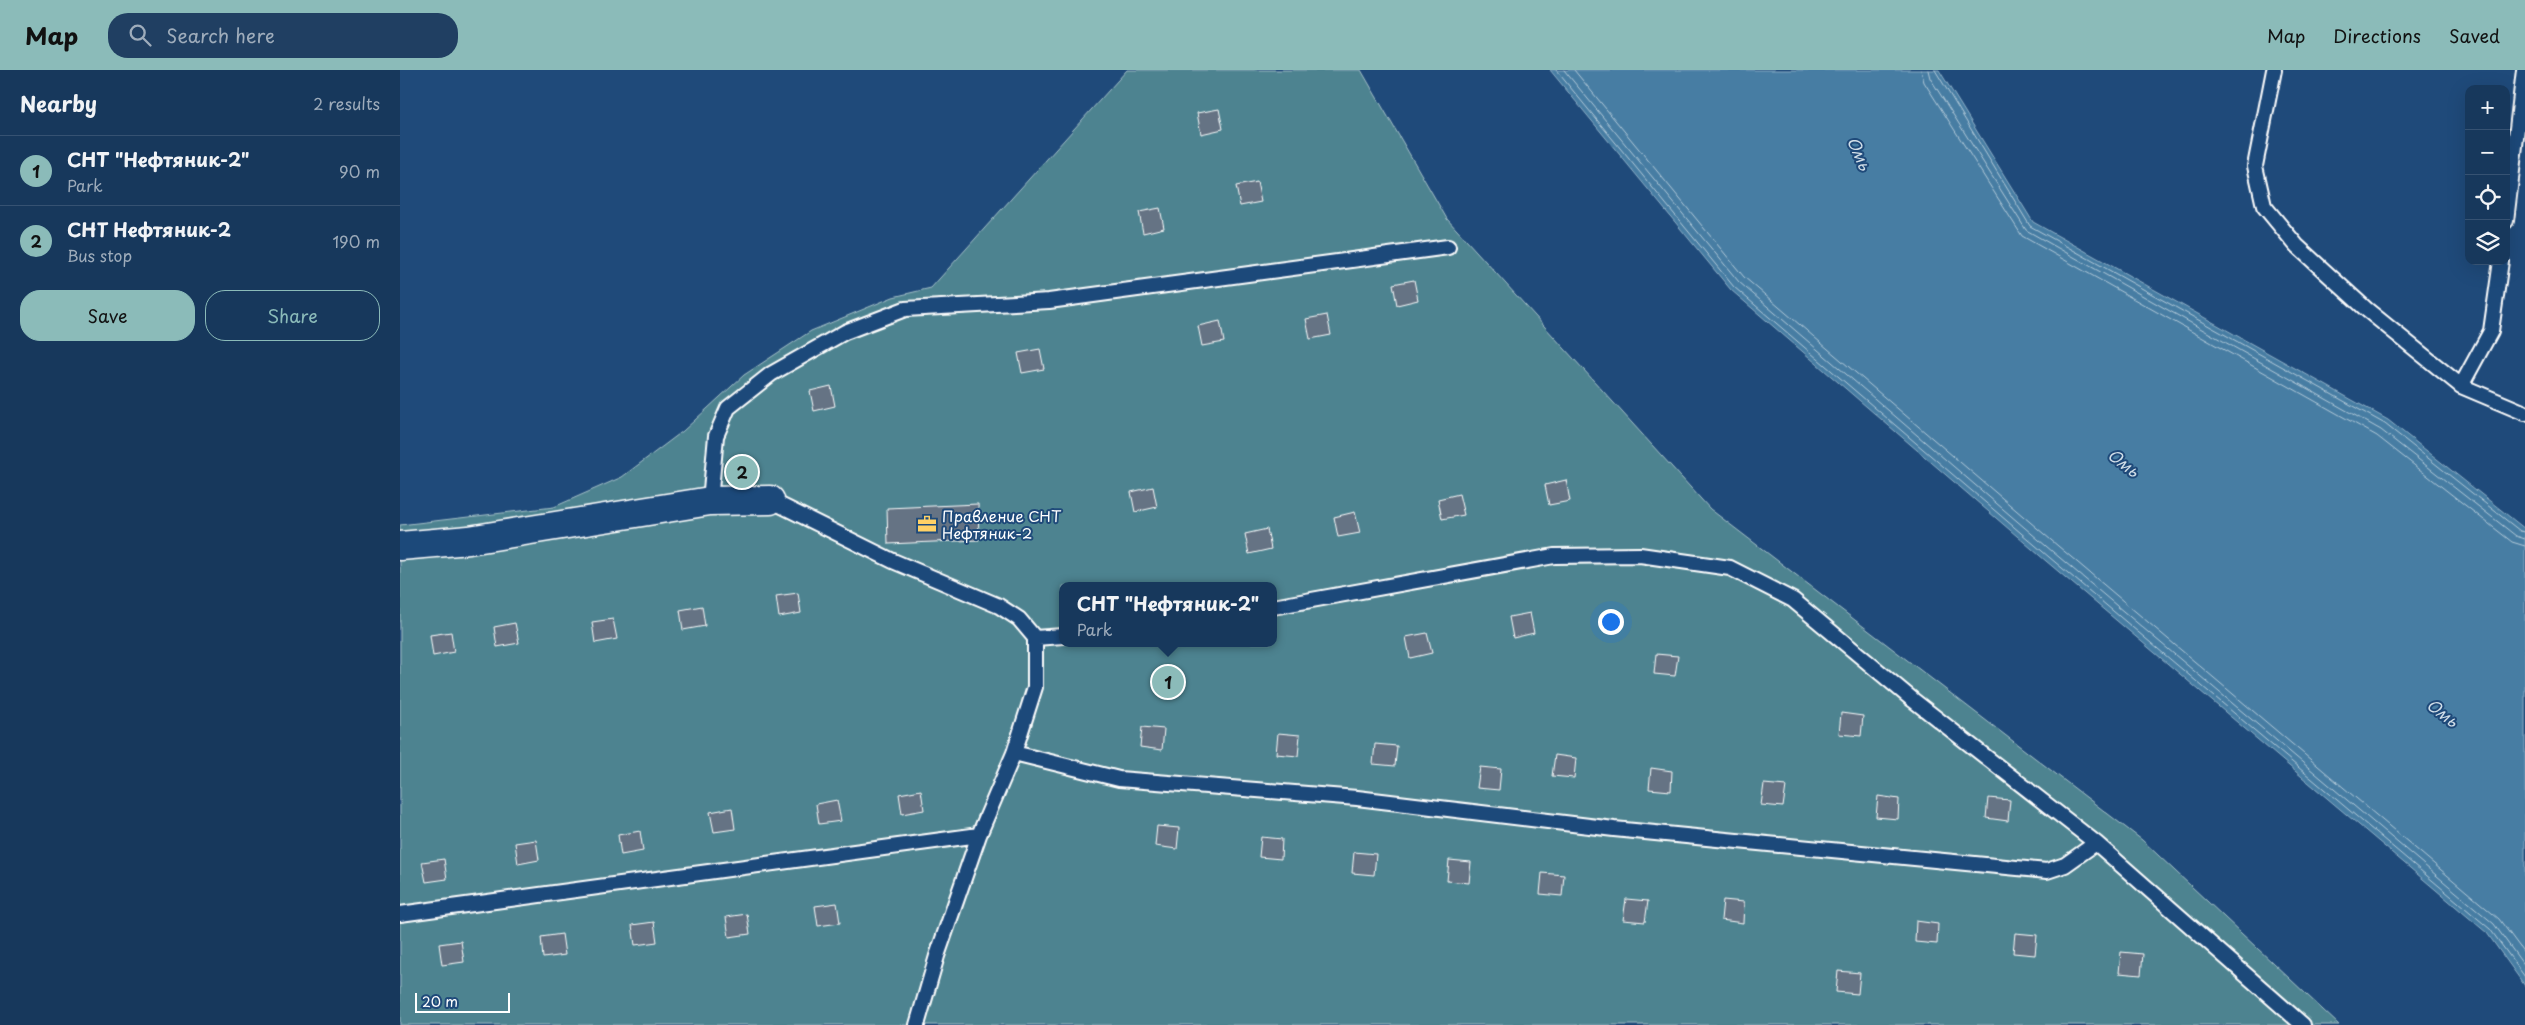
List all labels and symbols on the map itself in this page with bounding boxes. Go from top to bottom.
water label: Омь [1842,132,1878,175]
water label: Омь [2103,442,2146,483]
pin: 2 [726,453,758,491]
place label: Правление СНТ Нефтяник-2 [942,504,1062,544]
office icon: Правление СНТ Нефтяник-2 [916,513,938,535]
your location [1598,609,1624,635]
pin: 1 [1152,663,1184,701]
water label: Омь [2422,692,2465,733]
scale bar [415,990,510,1013]

